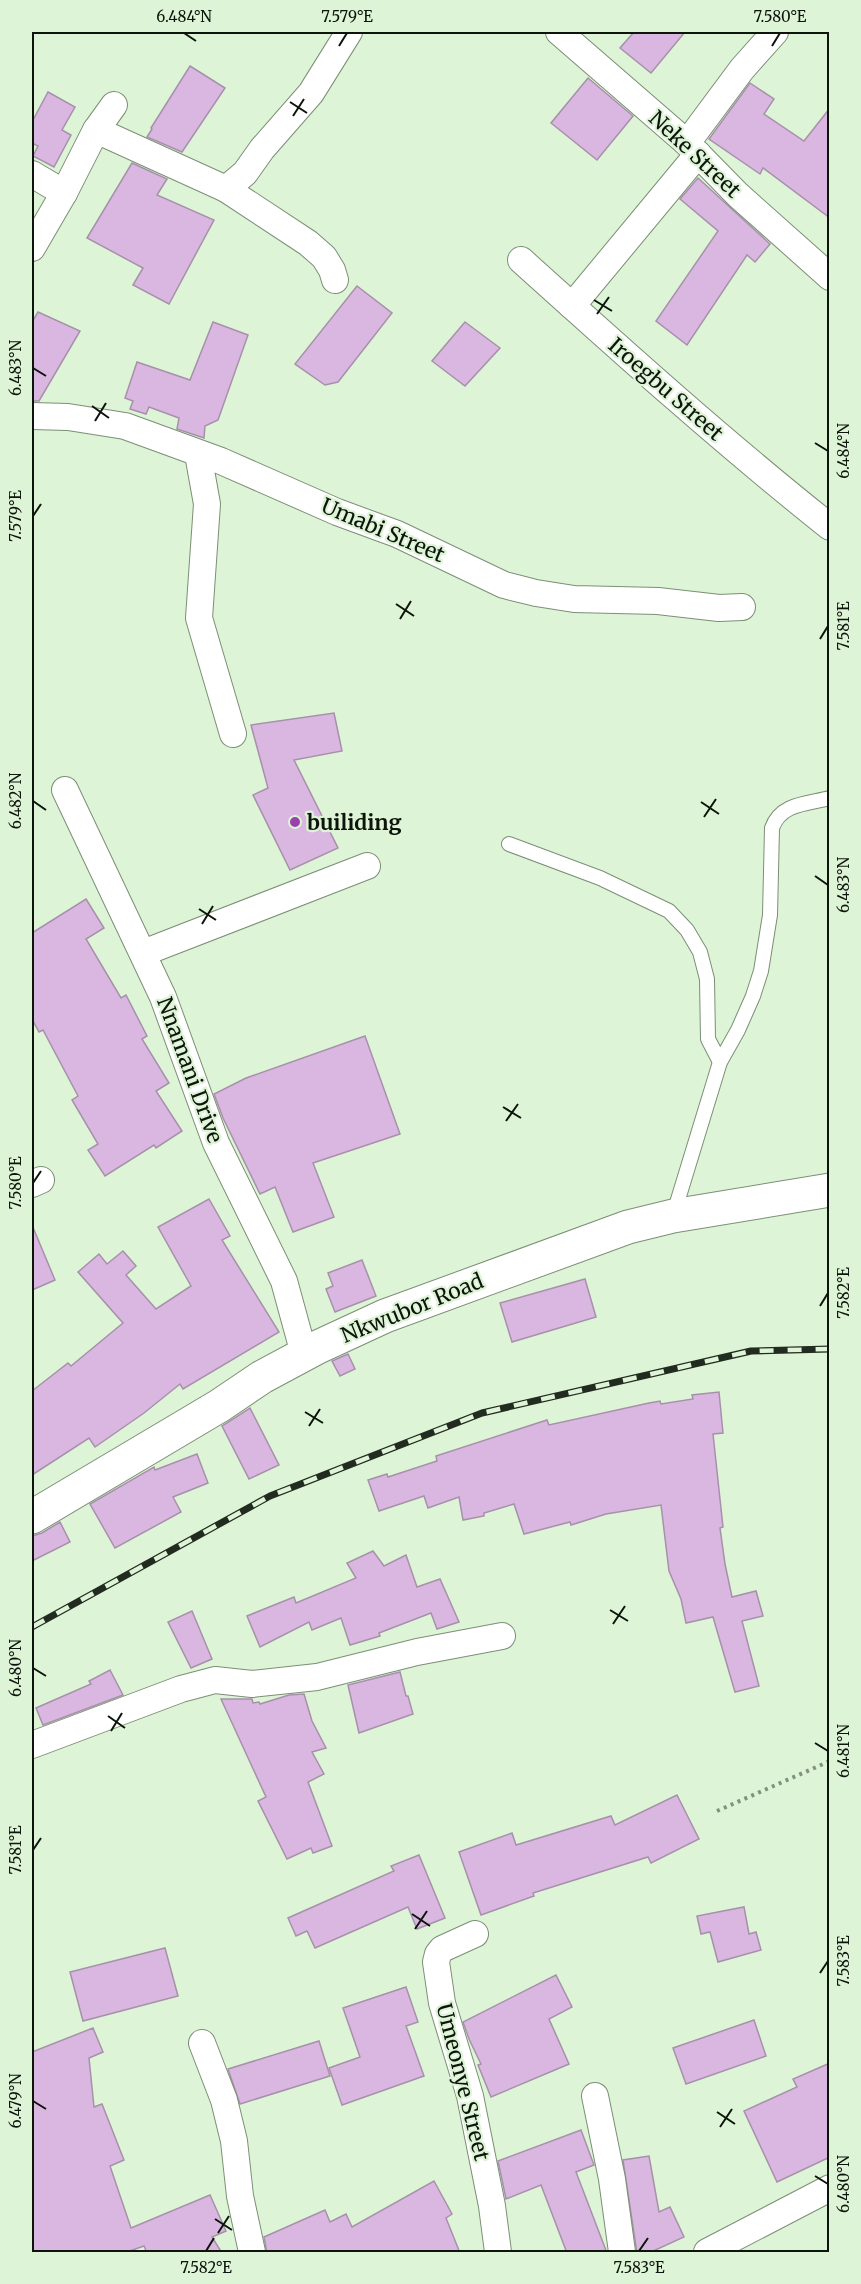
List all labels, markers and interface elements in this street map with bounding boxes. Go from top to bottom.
text: 6.484°N [156,7,212,26]
text: 7.579°E [321,7,373,26]
text: 7.580°E [754,7,807,26]
street label: Neke Street [643,105,747,203]
street label: Iroegbu Street [603,332,729,446]
text: 6.483°N [6,340,25,396]
text: 6.484°N [834,423,853,479]
text: 7.579°E [6,490,25,542]
street label: Umabi Street [317,492,449,568]
text: 7.581°E [834,601,853,650]
text: 6.482°N [6,772,25,829]
place label: builiding [307,809,402,836]
marker: builiding [288,815,302,829]
text: 6.483°N [834,857,853,913]
street label: Nnamani Drive [151,993,229,1147]
text: 7.580°E [6,1156,25,1209]
street label: Nkwubor Road [337,1267,487,1349]
text: 7.582°E [834,1267,853,1319]
text: 6.480°N [6,1639,25,1697]
text: 6.481°N [834,1724,853,1778]
text: 7.581°E [6,1825,25,1874]
text: 7.583°E [834,1935,853,1987]
street label: Umeonye Street [430,2001,496,2163]
text: 6.479°N [6,2073,25,2129]
text: 6.480°N [834,2155,853,2213]
text: 7.582°E [180,2258,232,2277]
text: 7.583°E [613,2258,665,2277]

